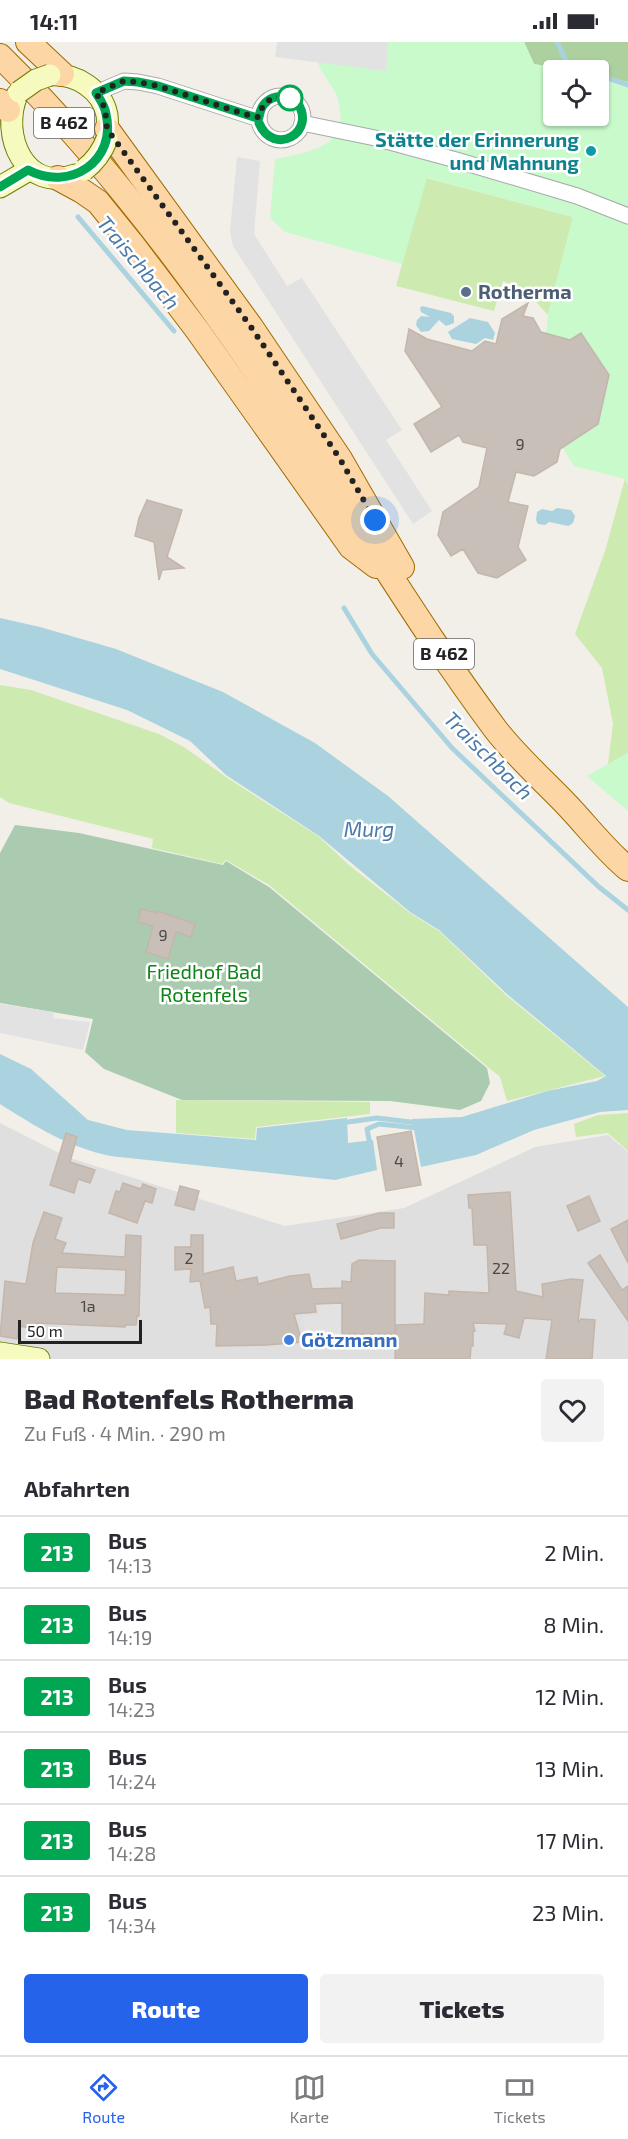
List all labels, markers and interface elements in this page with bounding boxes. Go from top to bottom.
text: 14:11 [30,8,78,34]
map controls [543,60,609,126]
button: locate [543,60,609,126]
unlabelled marker [277,85,303,111]
road number: B 462 [34,108,94,138]
place label: Stätte der Erinnerung und Mahnung [375,127,579,174]
marker: Stätte der Erinnerung und Mahnung [584,144,598,158]
water label: Traischbach [93,210,186,314]
place label: Rotherma [478,279,572,303]
marker: Rotherma [459,285,473,299]
house number: 9 [515,434,525,453]
your location [360,505,390,535]
road number: B 462 [414,639,474,669]
water label: Traischbach [440,705,539,804]
water label: Murg [344,816,394,841]
house number: 9 [158,925,168,944]
park label: Friedhof Bad Rotenfels [146,959,262,1006]
house number: 4 [394,1151,404,1170]
house number: 2 [185,1248,194,1267]
house number: 22 [492,1258,510,1277]
house number: 1a [80,1296,96,1315]
scale bar [18,1317,142,1344]
text: 50 m [27,1321,63,1340]
place label: Götzmann [301,1327,398,1351]
marker: Götzmann [282,1333,296,1347]
button: heart [541,1379,604,1442]
text: Bad Rotenfels Rotherma [24,1381,354,1415]
text: Zu Fuß · 4 Min. · 290 m [24,1421,226,1445]
text: Abfahrten [24,1475,130,1501]
text: Bus [108,1527,147,1553]
text: 2 Min. [544,1539,604,1565]
text: 213 [40,1540,74,1565]
text: 14:13 [108,1553,152,1577]
text: Bus [108,1599,147,1625]
text: 8 Min. [543,1611,604,1637]
text: 213 [40,1612,74,1637]
text: 14:19 [108,1625,152,1649]
text: Bus [108,1671,147,1697]
text: 12 Min. [535,1683,604,1709]
text: 213 [40,1684,74,1709]
text: 14:23 [108,1697,155,1721]
text: Bus [108,1743,147,1769]
text: 13 Min. [536,1755,604,1781]
text: 213 [40,1756,74,1781]
text: 14:24 [108,1769,157,1793]
text: Bus [108,1815,147,1841]
text: 17 Min. [537,1827,604,1853]
text: 213 [40,1828,74,1853]
text: 14:28 [108,1841,156,1865]
text: Bus [108,1887,147,1913]
text: 23 Min. [532,1899,604,1925]
text: 213 [40,1900,74,1925]
text: 14:34 [108,1913,156,1937]
button: Route [24,1974,308,2043]
button: Tickets [320,1974,604,2043]
tab: Route [82,2071,125,2126]
tab: Karte [290,2071,329,2126]
tab: Tickets [494,2071,546,2126]

